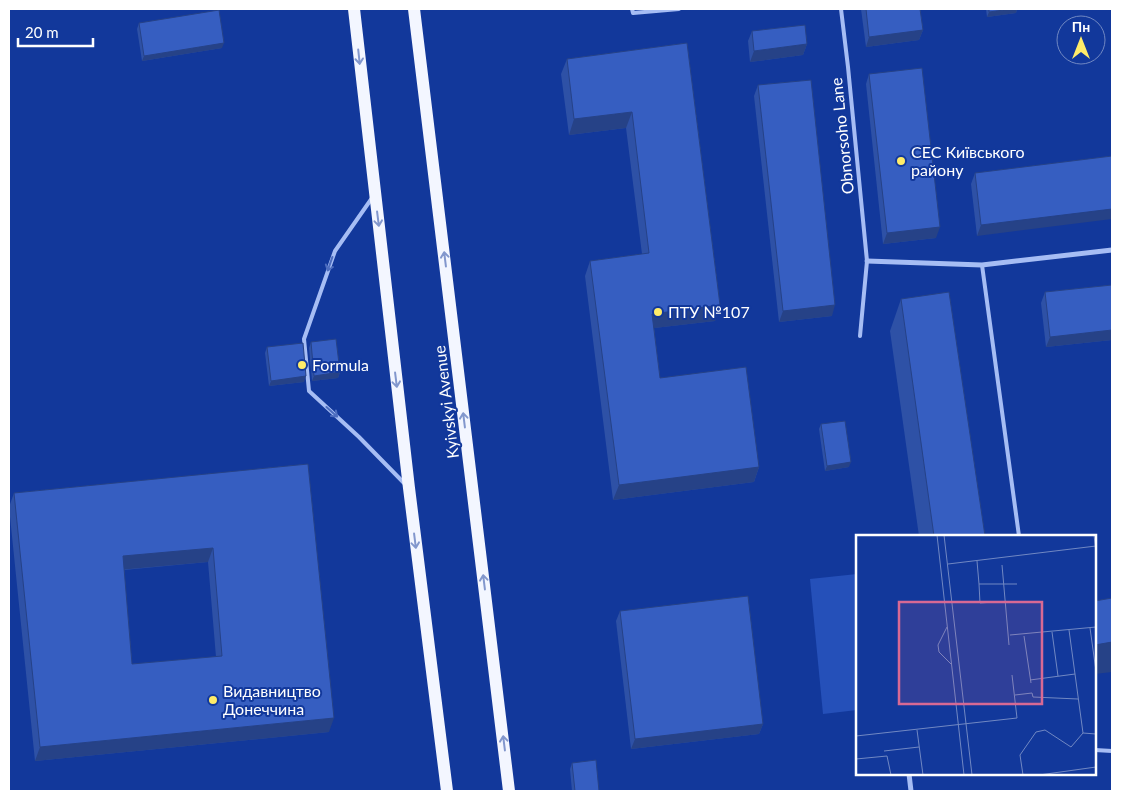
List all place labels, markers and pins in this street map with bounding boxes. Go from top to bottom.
place label: СЕС Київського району [911,142,1025,179]
marker: СЕС Київського району [895,155,907,167]
place label: ПТУ №107 [668,302,750,321]
marker: ПТУ №107 [652,306,664,318]
place label: Formula [312,355,369,374]
marker: Formula [296,359,308,371]
place label: Видавництво Донеччина [223,681,321,718]
marker: Видавництво Донеччина [207,694,219,706]

